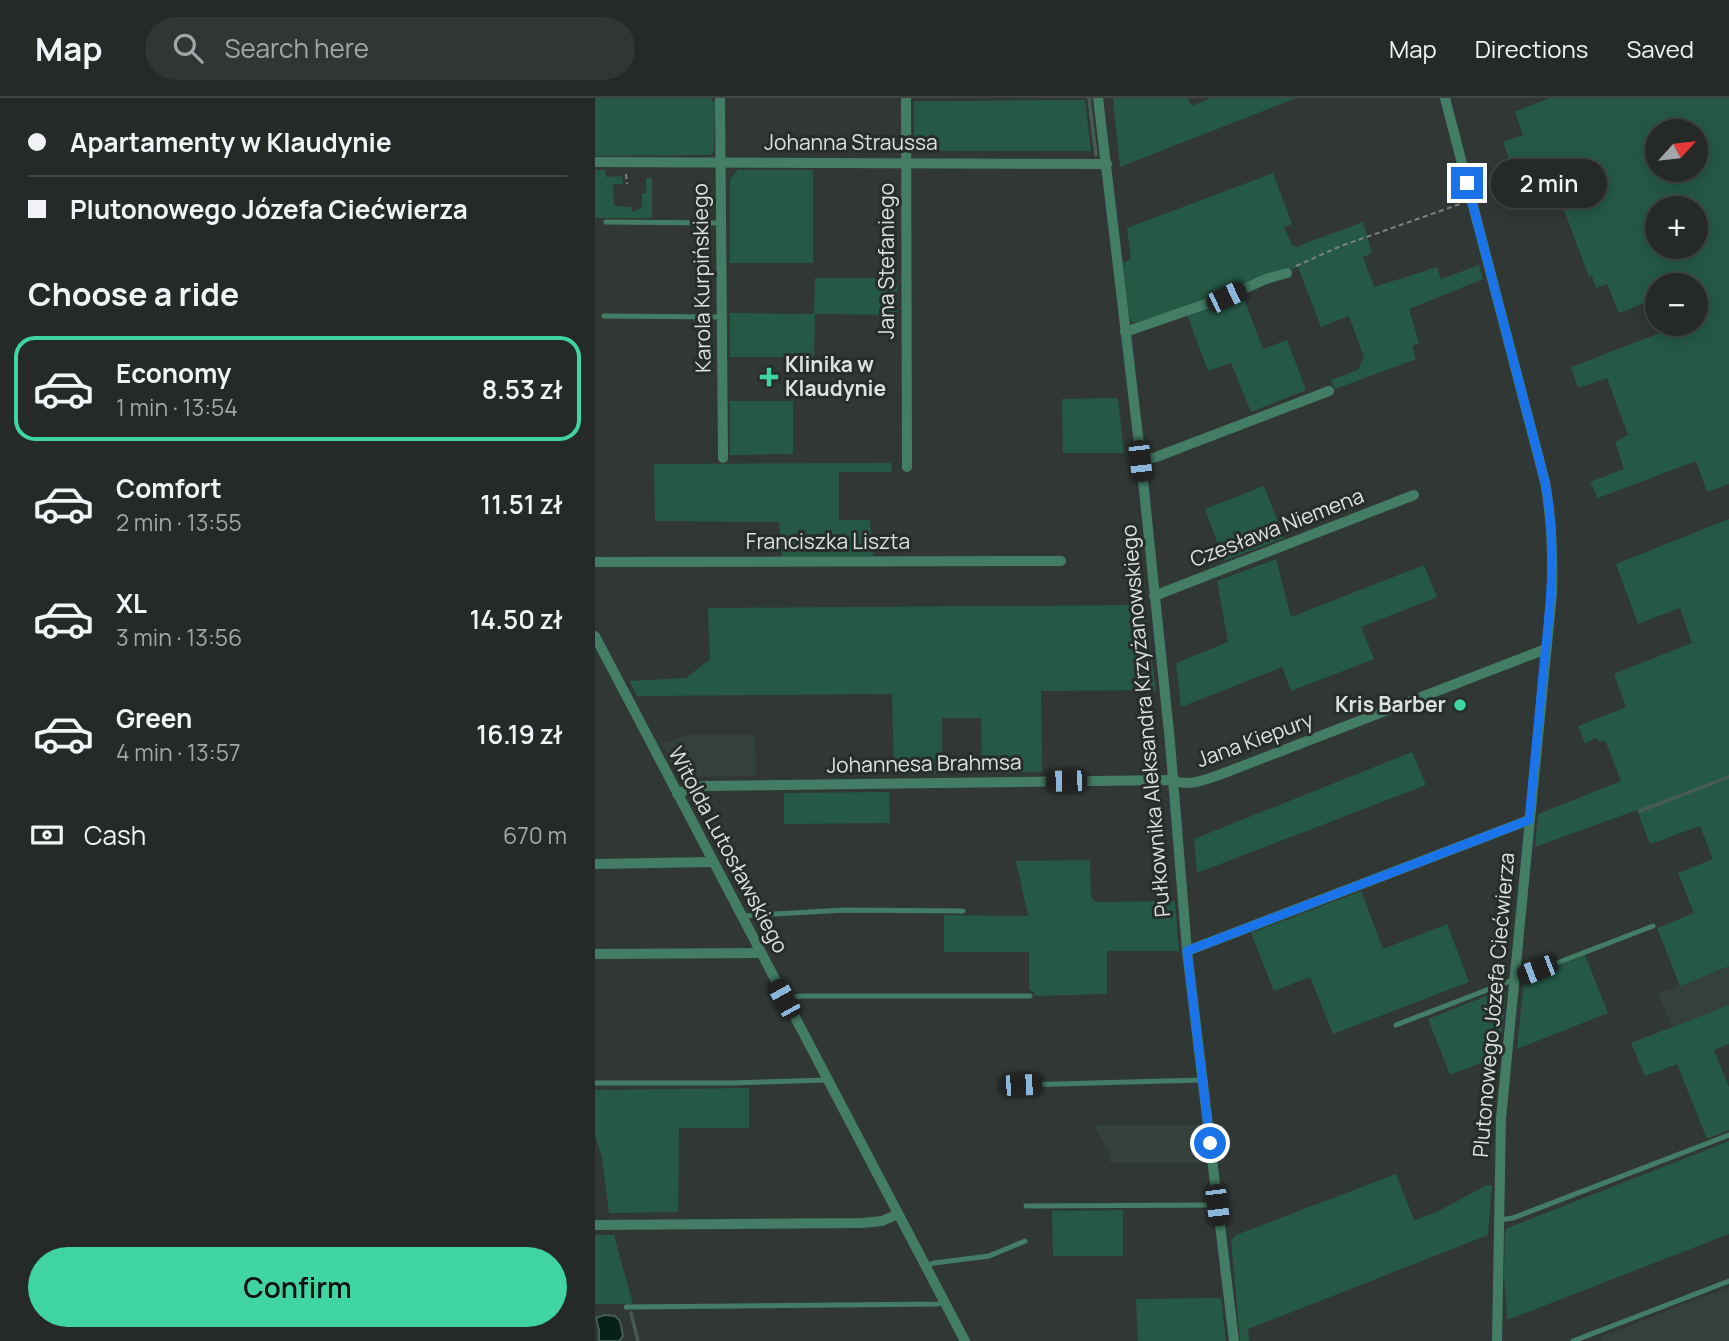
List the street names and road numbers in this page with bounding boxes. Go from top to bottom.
street label: Johanna Straussa [764,128,938,156]
street label: Karola Kurpińskiego [685,183,717,373]
street label: Jana Stefaniego [872,183,900,339]
street label: Czesława Niemena [1186,481,1367,573]
street label: Pułkownika Aleksandra Krzyżanowskiego [1114,524,1176,919]
street label: Franciszka Liszta [746,527,910,555]
street label: Jana Kiepury [1192,705,1317,773]
street label: Witolda Lutosławskiego [662,741,795,958]
street label: Johannesa Brahmsa [826,747,1022,779]
street label: Plutonowego Józefa Ciećwierza [1466,851,1520,1159]

